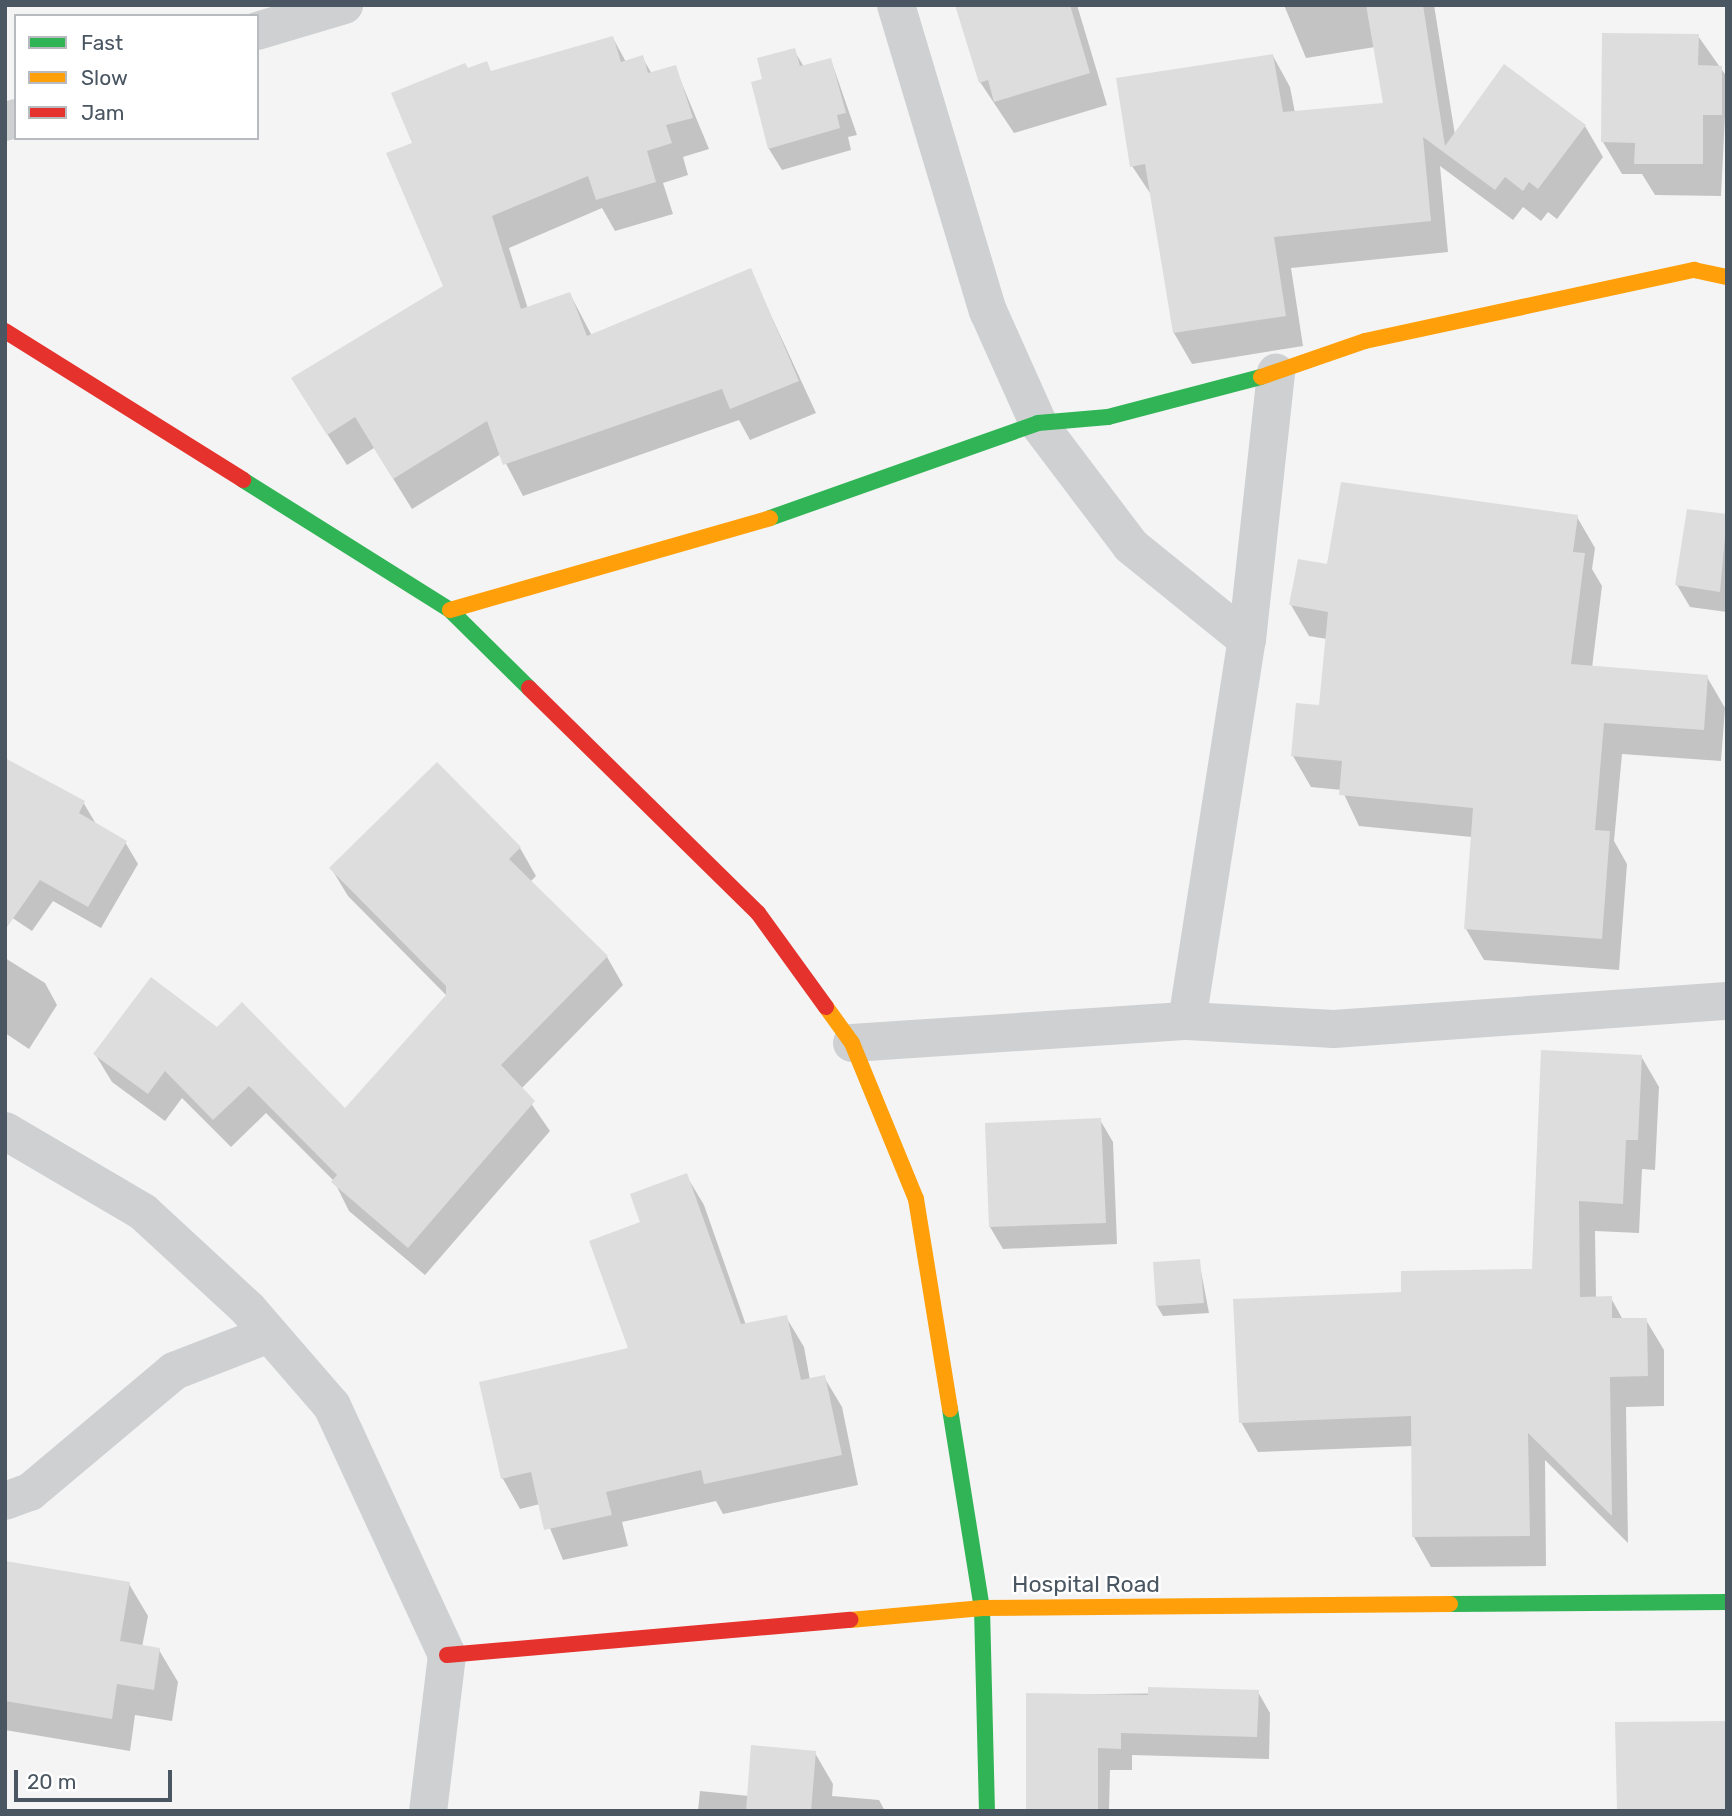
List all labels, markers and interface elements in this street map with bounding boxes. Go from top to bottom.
legend [14,14,259,140]
text: Fast [81,30,123,55]
text: Slow [81,65,128,90]
text: Jam [81,100,125,125]
street label: Hospital Road [1012,1570,1160,1598]
scale bar [18,1756,175,1800]
text: 20 m [27,1769,76,1794]

